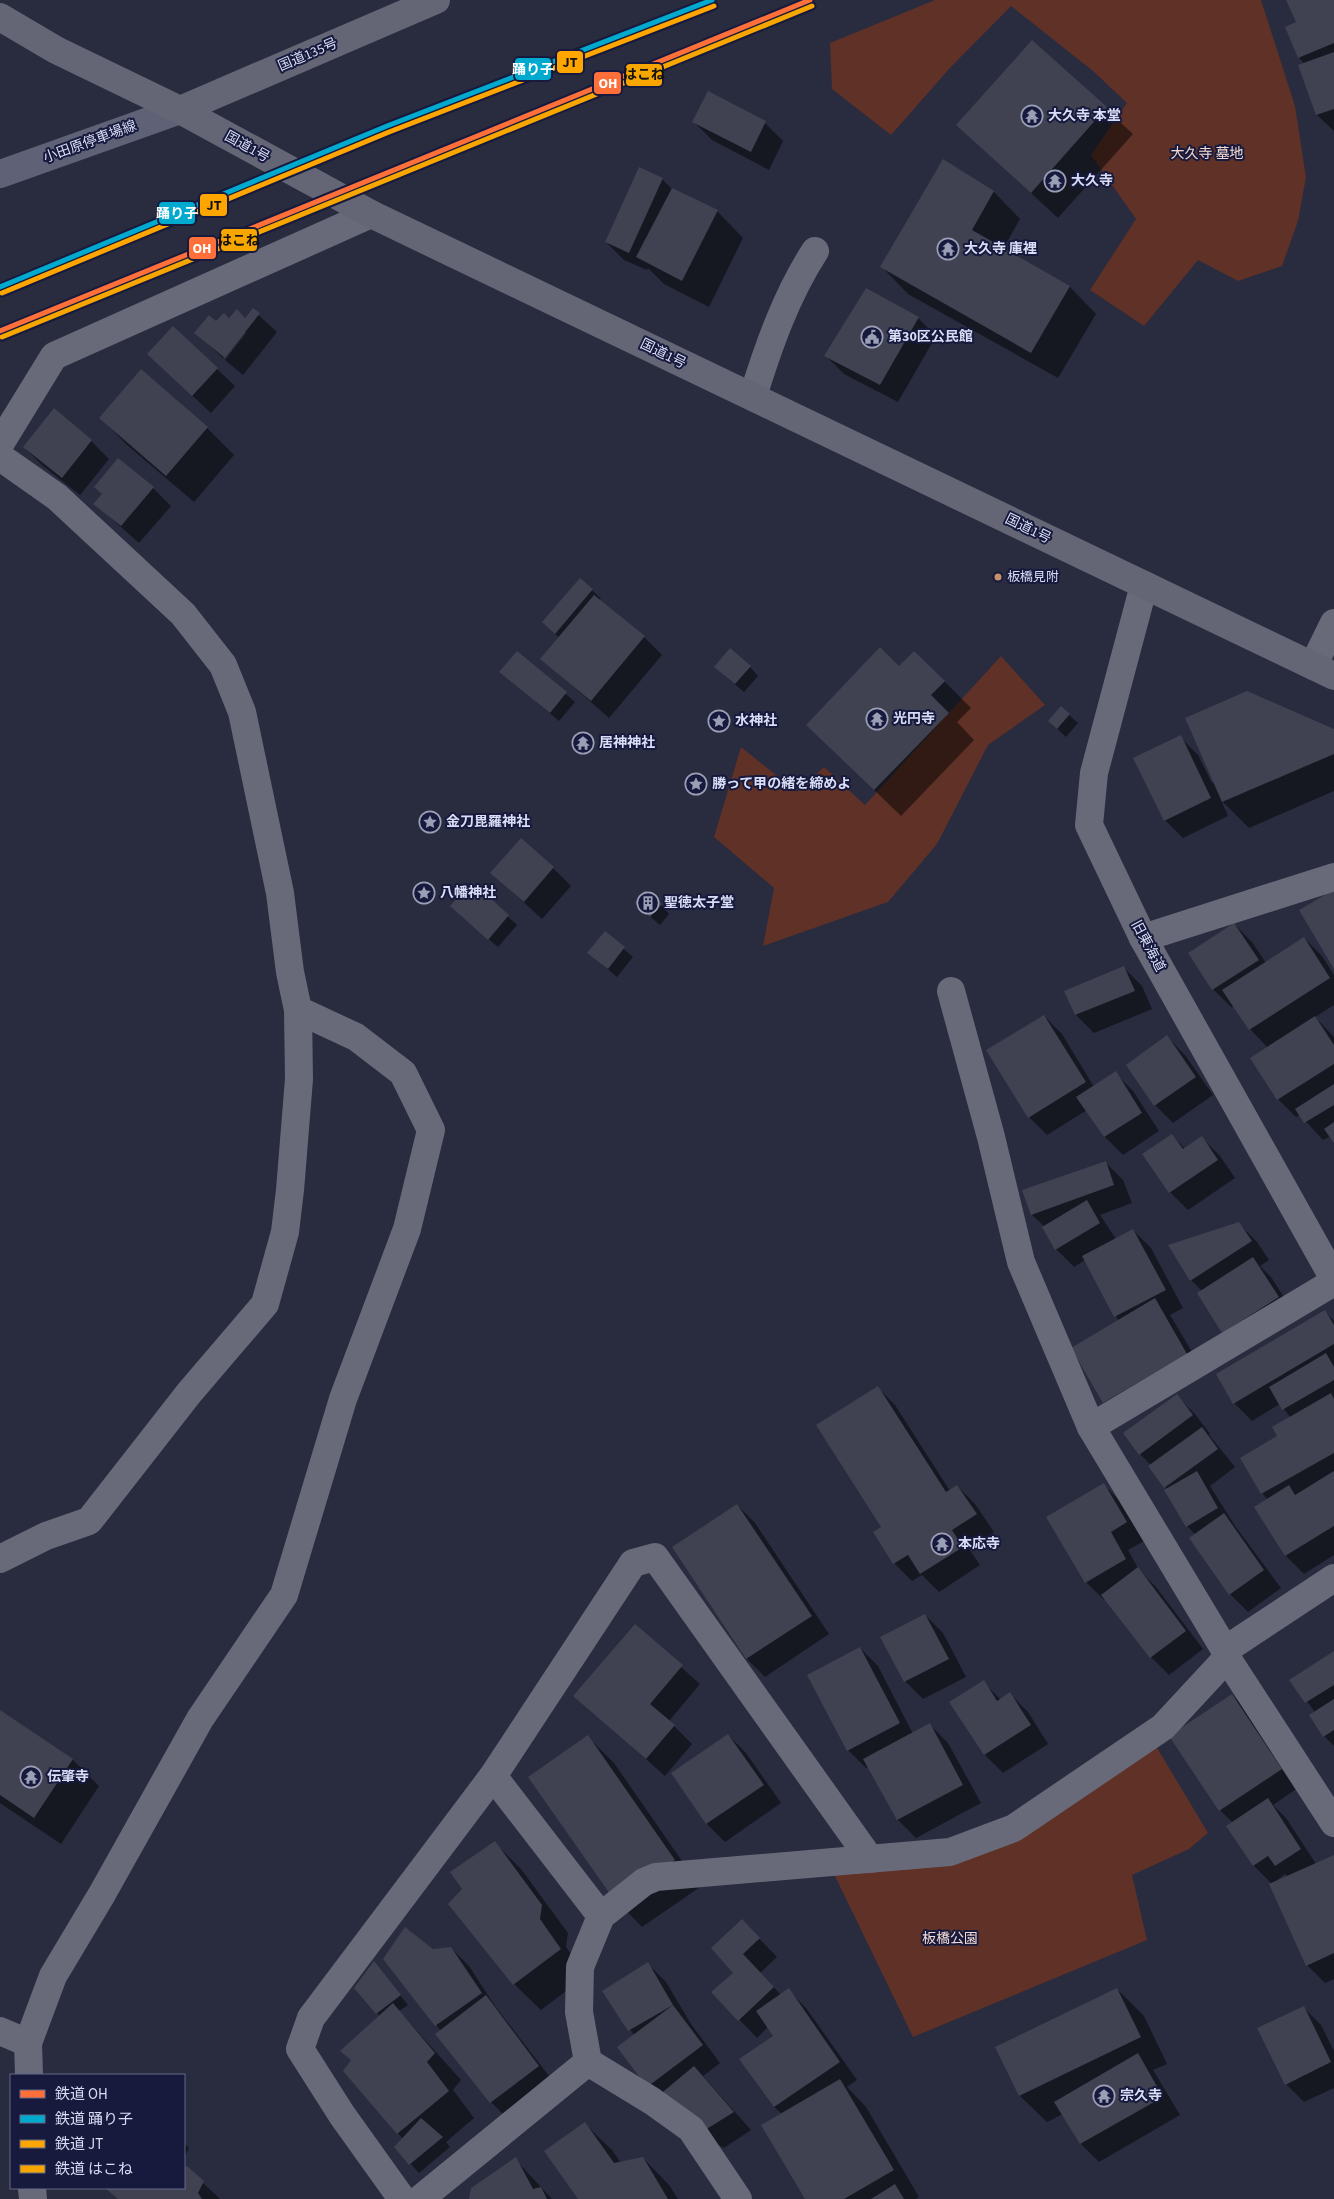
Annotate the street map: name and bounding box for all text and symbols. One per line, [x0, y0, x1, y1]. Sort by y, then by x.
street label: 国道135号 [275, 34, 341, 76]
line badge: JT [556, 50, 584, 74]
text: JT [563, 53, 578, 73]
line badge: 踊り子 [514, 57, 552, 81]
text: 踊り子 [512, 60, 554, 80]
line badge: はこね [625, 63, 663, 87]
text: はこね [623, 65, 665, 85]
line badge: OH [593, 71, 622, 95]
text: OH [598, 74, 618, 94]
temple icon: 大久寺 本堂 [1020, 104, 1044, 128]
place label: 大久寺 本堂 [1048, 106, 1121, 126]
street label: 小田原停車場線 [41, 116, 139, 168]
street label: 国道1号 [221, 126, 273, 168]
park label: 大久寺 墓地 [1171, 144, 1243, 164]
temple icon: 大久寺 [1043, 169, 1067, 193]
place label: 大久寺 [1071, 171, 1113, 191]
line badge: JT [199, 193, 228, 217]
text: JT [207, 196, 222, 216]
line badge: 踊り子 [158, 201, 196, 225]
text: 踊り子 [156, 204, 198, 224]
line badge: はこね [220, 228, 258, 252]
text: はこね [218, 231, 260, 251]
line badge: OH [188, 236, 217, 260]
temple icon: 大久寺 庫裡 [936, 237, 960, 261]
text: OH [192, 239, 212, 259]
place label: 大久寺 庫裡 [964, 239, 1037, 259]
public building icon: 第30区公民館 [860, 325, 884, 349]
place label: 第30区公民館 [888, 327, 973, 347]
street label: 国道1号 [637, 334, 689, 374]
street label: 国道1号 [1002, 509, 1054, 549]
place label: 板橋見附 [1007, 568, 1059, 586]
marker: 板橋見附 [993, 572, 1003, 582]
temple icon: 光円寺 [865, 707, 889, 731]
place icon: 水神社 [707, 709, 731, 733]
place label: 光円寺 [893, 709, 935, 729]
place label: 水神社 [735, 711, 777, 731]
temple icon: 居神神社 [571, 731, 595, 755]
place label: 居神神社 [599, 733, 655, 753]
place icon: 勝って甲の緒を締めよ [684, 772, 708, 796]
place label: 勝って甲の緒を締めよ [712, 774, 851, 794]
place icon: 金刀毘羅神社 [418, 810, 442, 834]
place label: 金刀毘羅神社 [446, 812, 530, 832]
place icon: 八幡神社 [412, 881, 436, 905]
place label: 八幡神社 [440, 883, 496, 903]
building icon: 聖徳太子堂 [636, 891, 660, 915]
place label: 聖徳太子堂 [664, 893, 734, 913]
street label: 旧東海道 [1126, 917, 1170, 975]
temple icon: 本応寺 [930, 1532, 954, 1556]
place label: 本応寺 [958, 1534, 1000, 1554]
temple icon: 伝肇寺 [19, 1765, 43, 1789]
place label: 伝肇寺 [47, 1767, 89, 1787]
park label: 板橋公園 [922, 1929, 978, 1949]
legend [10, 2074, 185, 2189]
text: 鉄道 OH [55, 2084, 108, 2105]
temple icon: 宗久寺 [1092, 2084, 1116, 2108]
place label: 宗久寺 [1120, 2086, 1162, 2106]
text: 鉄道 踊り子 [55, 2109, 133, 2130]
text: 鉄道 JT [55, 2134, 103, 2155]
text: 鉄道 はこね [55, 2159, 133, 2180]

